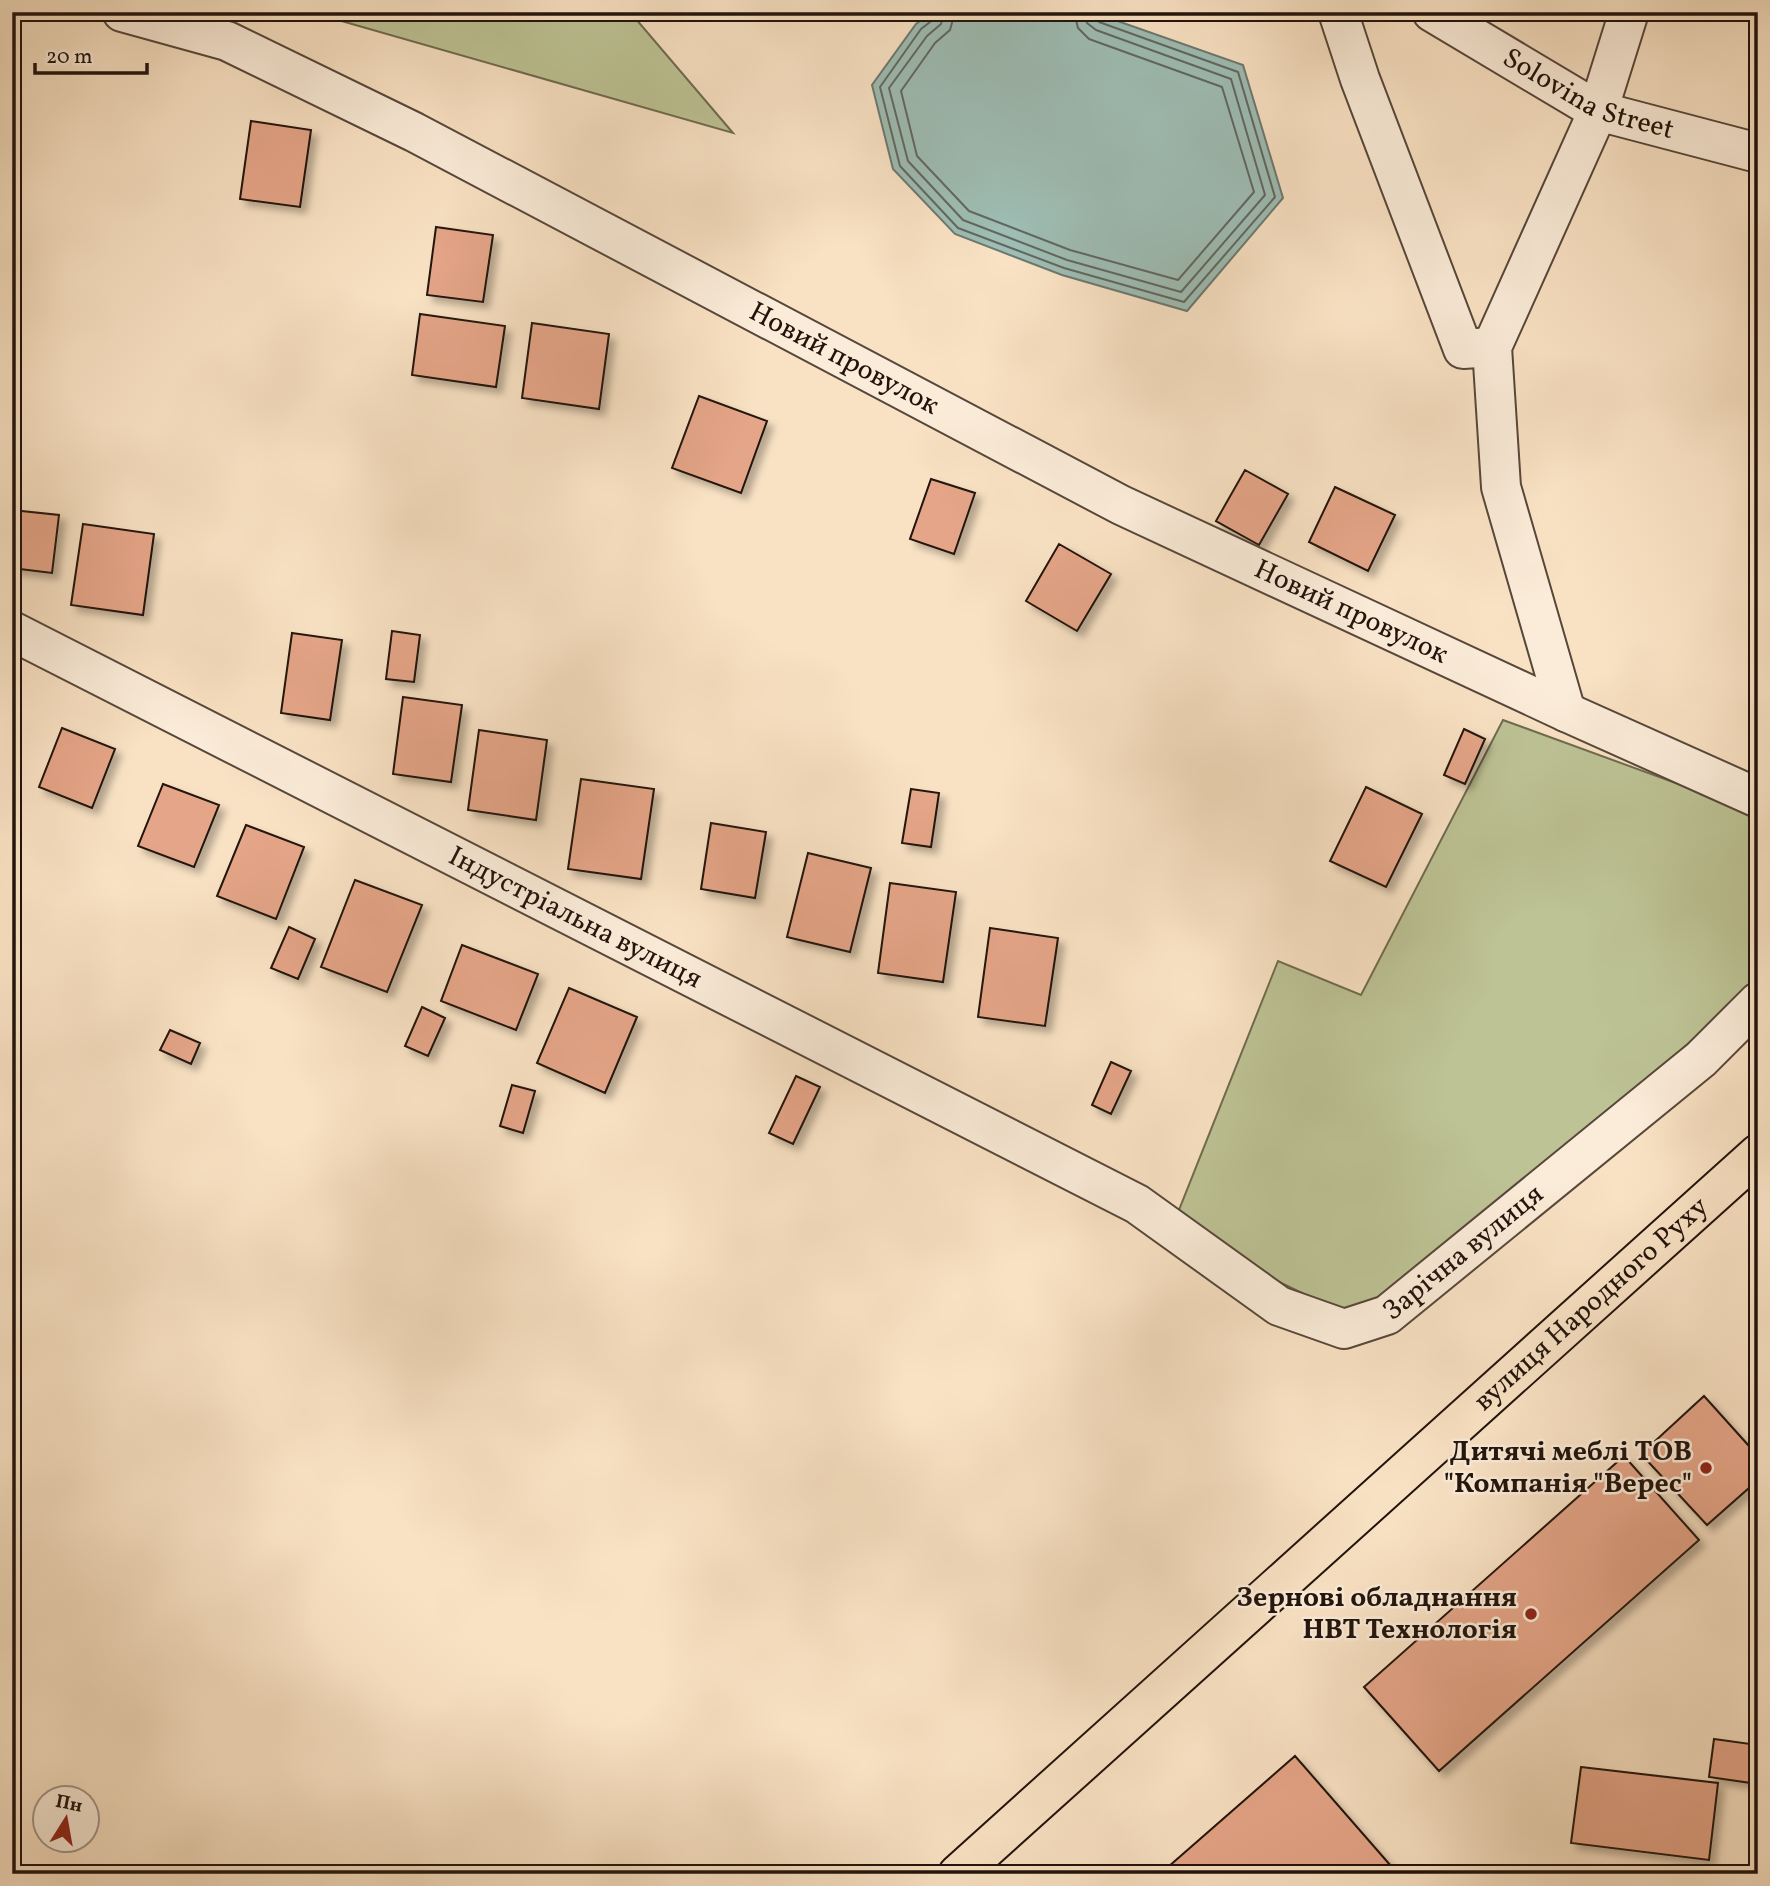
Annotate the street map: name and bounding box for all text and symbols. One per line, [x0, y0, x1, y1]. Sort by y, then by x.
scale bar [35, 32, 147, 76]
street label: Solovina Street [1495, 39, 1678, 150]
text: 20 m [46, 43, 92, 72]
street label: Новий провулок [742, 293, 946, 425]
street label: Новий провулок [1248, 550, 1454, 674]
street label: Індустріальна вулиця [442, 837, 709, 999]
street label: Зарічна вулиця [1375, 1175, 1552, 1330]
street label: вулиця Народного Руху [1465, 1188, 1717, 1420]
place label: Дитячі меблі ТОВ "Компанія "Верес" [1443, 1433, 1692, 1504]
marker: Дитячі меблі ТОВ "Компанія "Верес" [1698, 1460, 1714, 1476]
place label: Зернові обладнання НВТ Технологія [1236, 1579, 1517, 1650]
marker: Зернові обладнання НВТ Технологія [1523, 1606, 1539, 1622]
north arrow [32, 1784, 102, 1854]
text: Пн [53, 1789, 85, 1820]

